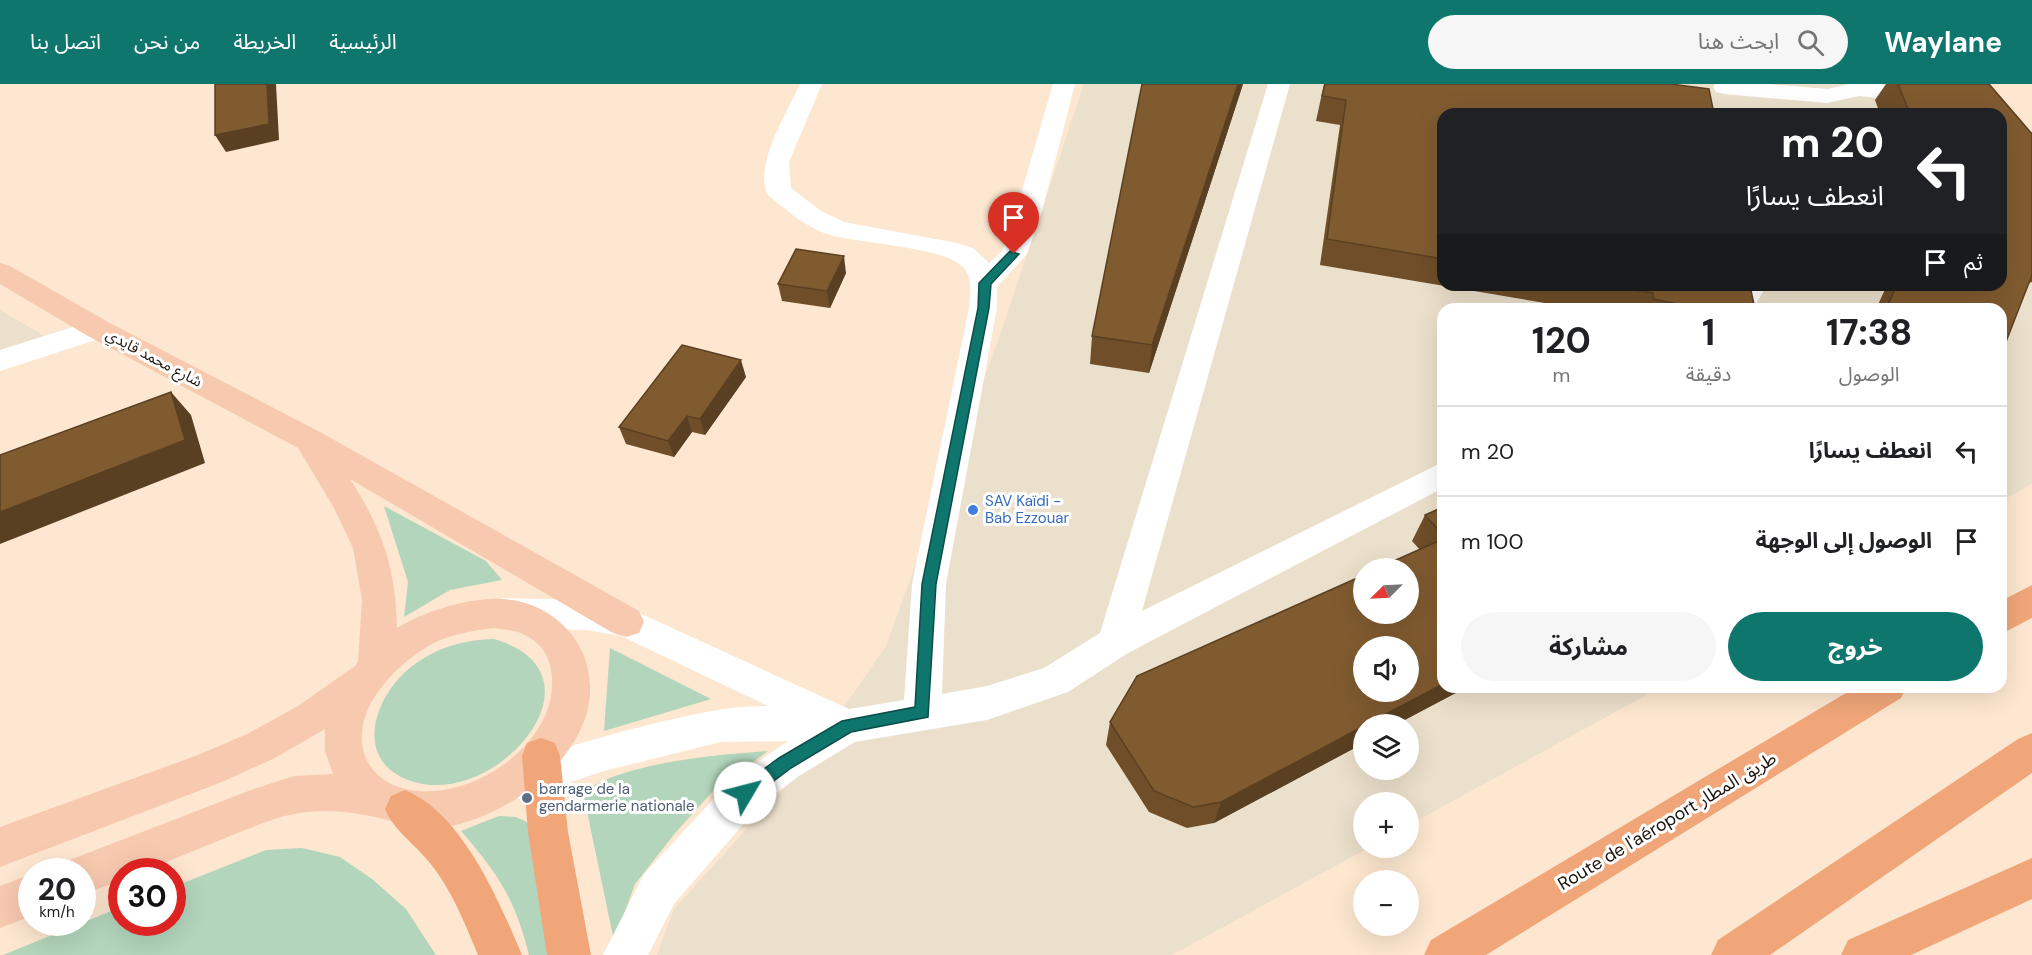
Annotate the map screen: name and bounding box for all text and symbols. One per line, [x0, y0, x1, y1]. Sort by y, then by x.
search box [1428, 15, 1848, 69]
text: Waylane [1884, 24, 2002, 61]
icon: search [1794, 26, 1827, 59]
text: ابحث هنا [1698, 27, 1779, 56]
text: اتصل بنا [30, 28, 101, 56]
text: من نحن [134, 28, 200, 56]
text: الخريطة [233, 28, 296, 56]
text: الرئيسية [329, 28, 397, 56]
text: 20 m [1781, 115, 1884, 170]
icon: left [1905, 132, 1983, 210]
text: انعطف يسارًا [1746, 178, 1884, 213]
pin [988, 192, 1039, 254]
icon: arrive [997, 201, 1030, 234]
icon: arrive [1919, 246, 1952, 279]
text: ثم [1964, 248, 1983, 277]
text: 1 [1702, 309, 1715, 356]
text: 17:38 [1826, 309, 1912, 356]
text: 120 [1532, 317, 1591, 364]
street label: شارع محمد قايدي [101, 324, 206, 394]
text: دقيقة [1686, 361, 1731, 387]
text: الوصول [1839, 361, 1900, 387]
text: m [1552, 362, 1570, 388]
icon: left [1950, 435, 1983, 468]
text: انعطف يسارًا [1809, 436, 1932, 465]
text: 20 m [1461, 437, 1514, 466]
place label: SAV Kaïdi - Bab Ezzouar [985, 491, 1069, 528]
marker: SAV Kaïdi - Bab Ezzouar [966, 503, 980, 517]
icon: arrive [1950, 525, 1983, 558]
text: الوصول إلى الوجهة [1756, 526, 1932, 555]
text: 100 m [1461, 527, 1523, 556]
north arrow [1353, 558, 1419, 624]
map controls [1353, 558, 1419, 936]
button: مشاركة [1461, 612, 1716, 681]
button: خروج [1728, 612, 1983, 681]
button: sound [1353, 636, 1419, 702]
button: layers [1353, 714, 1419, 780]
street label: Route de l'aéroport طريق المطار [1553, 746, 1781, 896]
position arrow [713, 761, 777, 825]
place label: barrage de la gendarmerie nationale [539, 779, 694, 816]
marker: barrage de la gendarmerie nationale [520, 791, 534, 805]
button: + [1353, 792, 1419, 858]
speed limit sign: 30 [108, 858, 186, 936]
text: 20 [38, 870, 76, 909]
button: − [1353, 870, 1419, 936]
text: km/h [39, 902, 75, 922]

